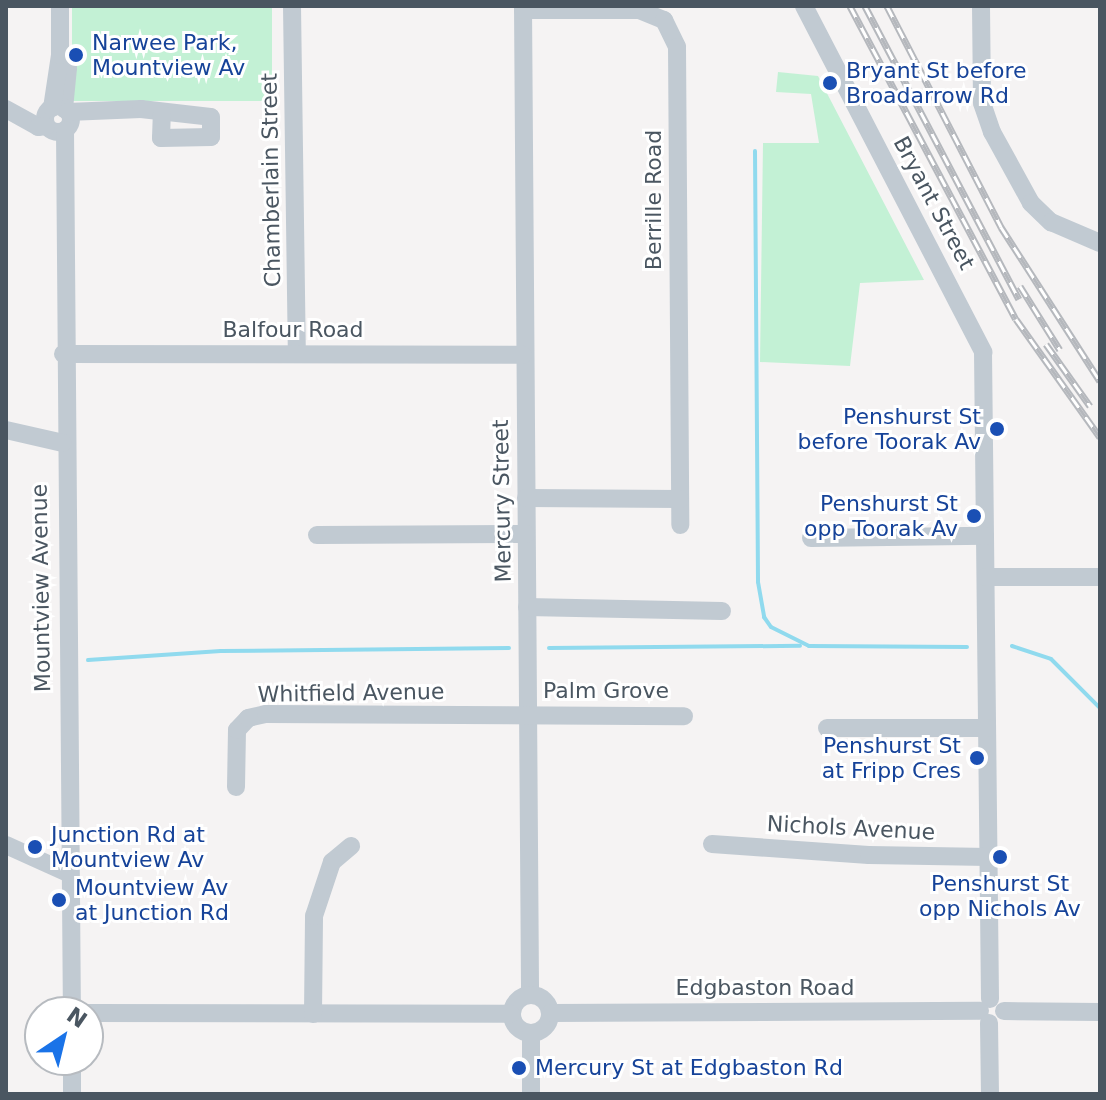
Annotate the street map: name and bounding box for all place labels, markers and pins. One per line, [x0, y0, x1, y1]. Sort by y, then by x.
place label: Narwee Park, Mountview Av [92, 29, 245, 80]
marker: Narwee Park, Mountview Av [67, 46, 85, 64]
place label: Bryant St before Broadarrow Rd [846, 57, 1027, 108]
marker: Bryant St before Broadarrow Rd [821, 74, 839, 92]
place label: Penshurst St before Toorak Av [798, 403, 981, 454]
marker: Penshurst St before Toorak Av [988, 420, 1006, 438]
place label: Penshurst St opp Toorak Av [804, 490, 958, 542]
marker: Penshurst St opp Toorak Av [965, 507, 983, 525]
place label: Penshurst St at Fripp Cres [822, 732, 961, 784]
marker: Penshurst St at Fripp Cres [968, 749, 986, 767]
place label: Junction Rd at Mountview Av [51, 821, 205, 872]
marker: Junction Rd at Mountview Av [26, 838, 44, 856]
marker: Penshurst St opp Nichols Av [991, 848, 1009, 866]
place label: Penshurst St opp Nichols Av [919, 870, 1081, 922]
place label: Mountview Av at Junction Rd [75, 874, 229, 926]
marker: Mountview Av at Junction Rd [50, 891, 68, 909]
place label: Mercury St at Edgbaston Rd [535, 1055, 843, 1081]
marker: Mercury St at Edgbaston Rd [510, 1059, 528, 1077]

